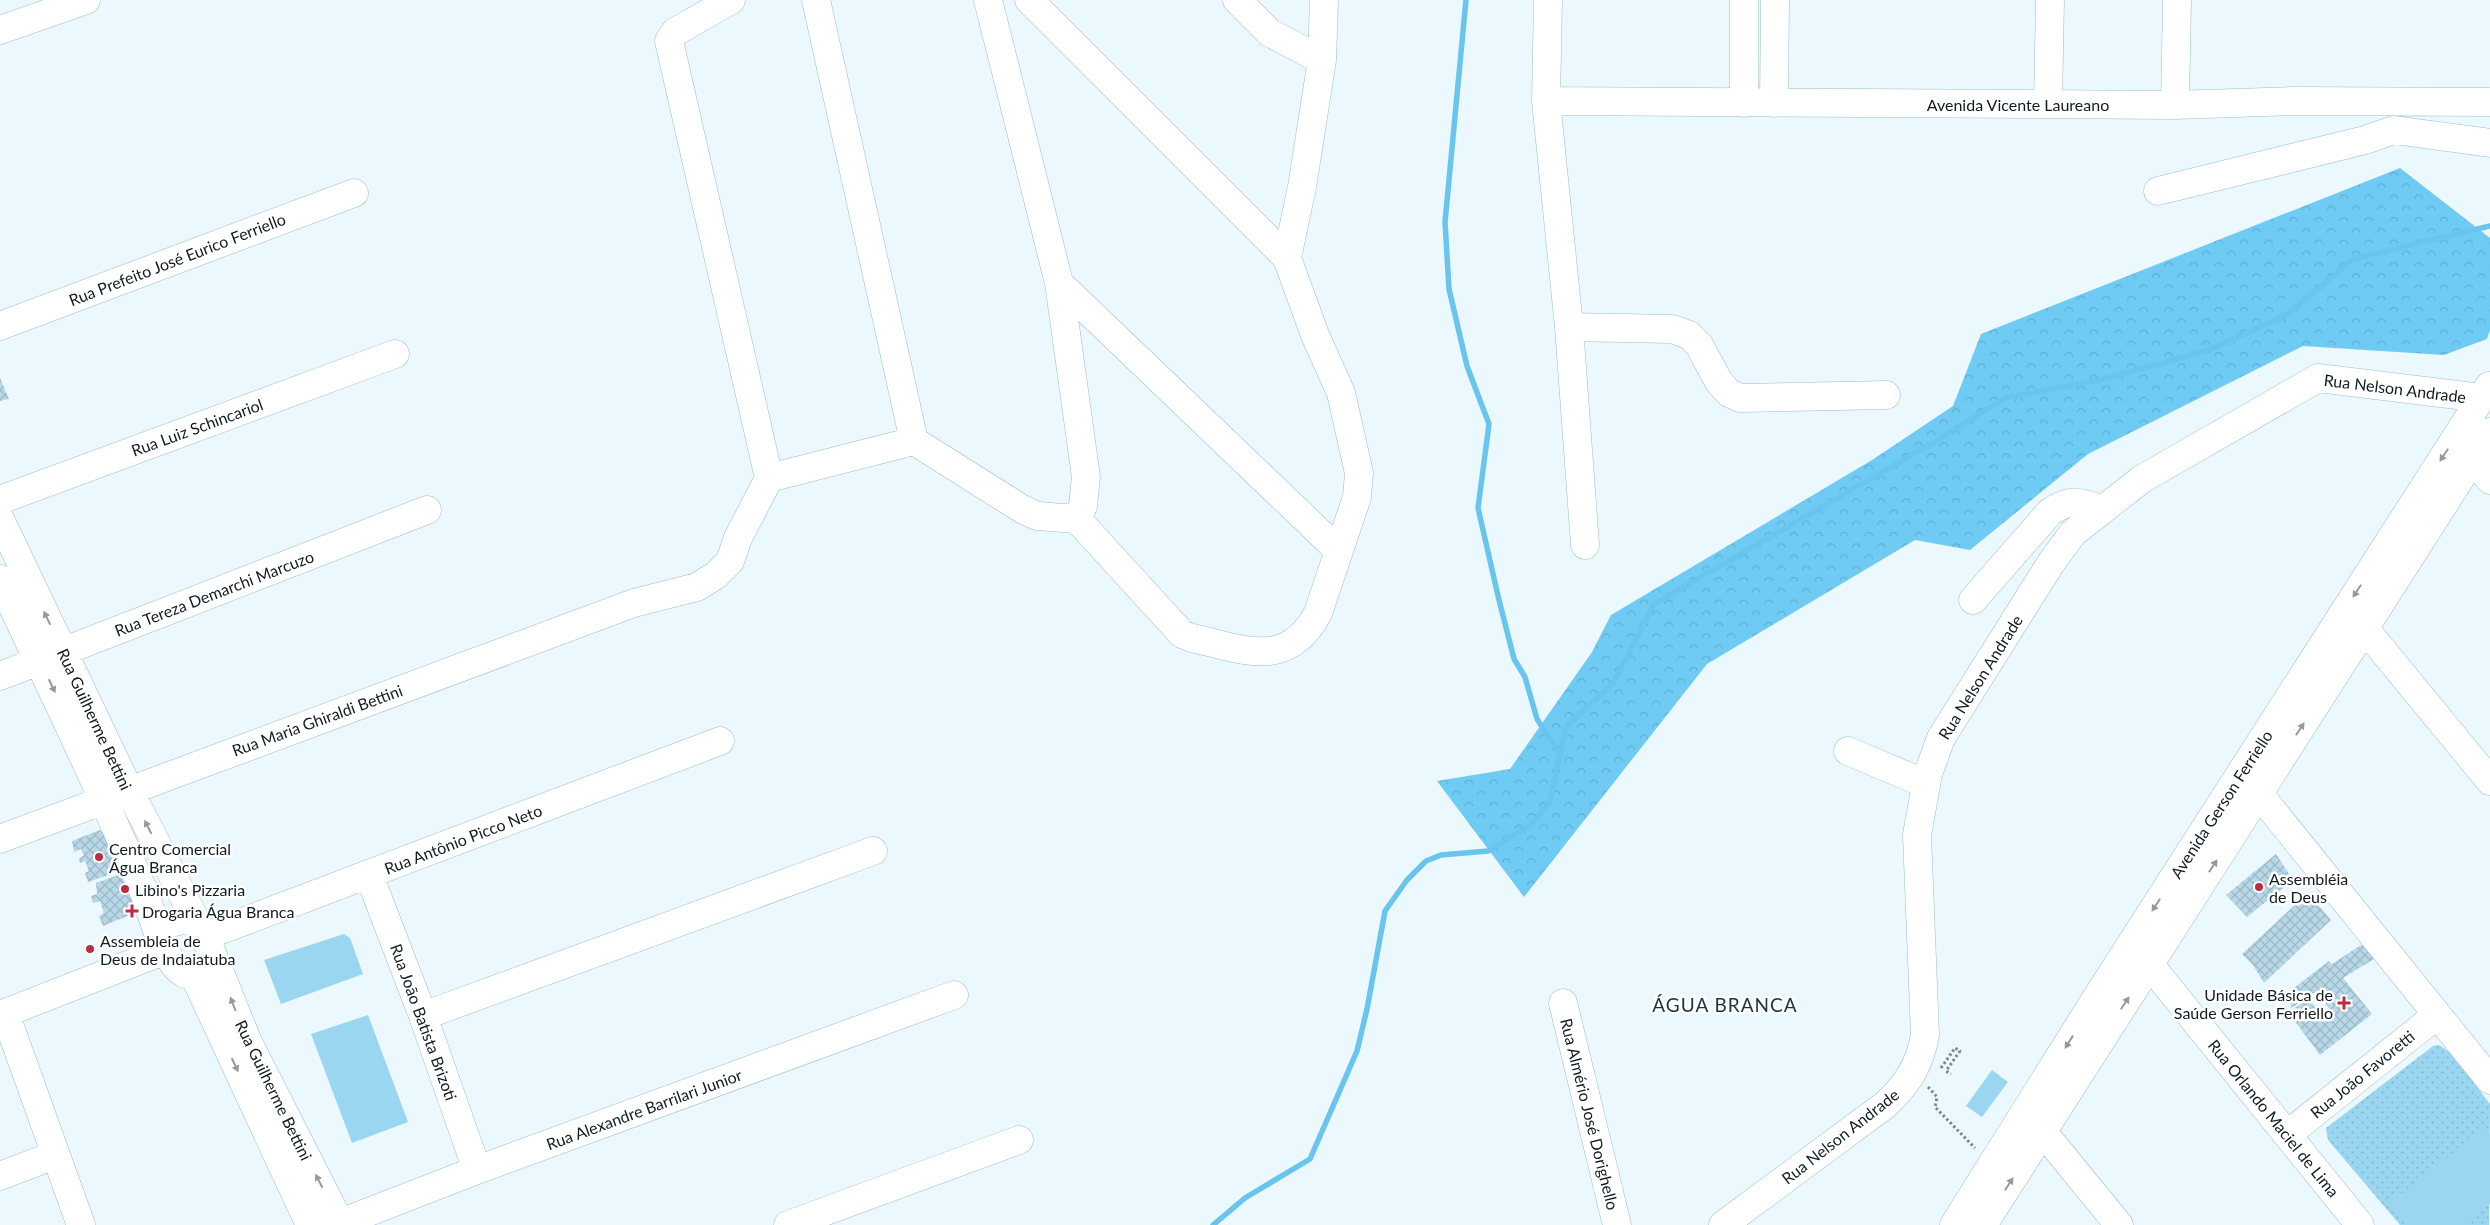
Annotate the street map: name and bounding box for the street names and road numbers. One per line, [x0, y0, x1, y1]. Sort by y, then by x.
street label: Avenida Vicente Laureano [1927, 95, 2109, 114]
street label: Rua Prefeito José Eurico Ferriello [66, 209, 288, 309]
street label: Rua Nelson Andrade [2323, 370, 2467, 406]
street label: Rua Luiz Schincariol [129, 394, 265, 460]
street label: Rua Tereza Demarchi Marcuzo [112, 546, 316, 640]
street label: Rua Nelson Andrade [1934, 611, 2026, 743]
street label: Rua Guilherme Bettini [54, 645, 136, 793]
street label: Rua Maria Ghiraldi Bettini [229, 680, 405, 760]
street label: Avenida Gerson Ferriello [2166, 726, 2276, 882]
street label: Rua Antônio Picco Neto [382, 800, 544, 878]
street label: Rua João Batista Brizoti [387, 941, 461, 1103]
street label: Rua Almério José Dorighello [1557, 1016, 1623, 1212]
street label: Rua Guilherme Bettini [232, 1017, 316, 1163]
street label: Rua João Favoretti [2306, 1026, 2418, 1122]
street label: Rua Orlando Maciel de Lima [2205, 1035, 2343, 1201]
street label: Rua Alexandre Barrilari Junior [544, 1065, 745, 1153]
street label: Rua Nelson Andrade [1778, 1084, 1902, 1188]

